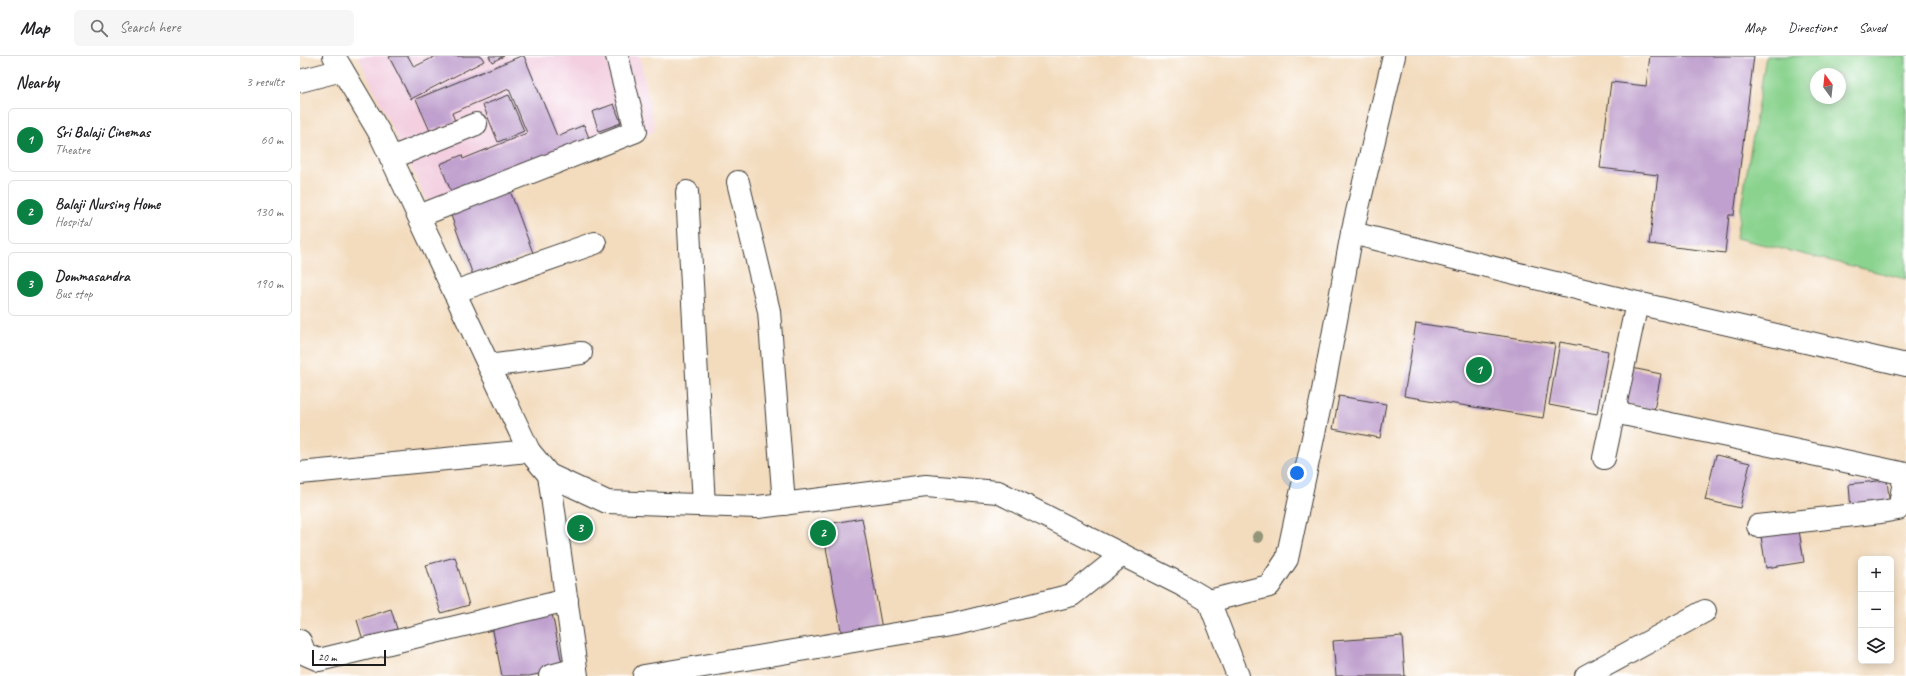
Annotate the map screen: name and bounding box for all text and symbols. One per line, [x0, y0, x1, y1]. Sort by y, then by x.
search box [74, 10, 354, 46]
text: Map [20, 16, 50, 40]
icon: search [88, 17, 110, 39]
text: Search here [120, 18, 181, 37]
text: Map [1745, 19, 1766, 36]
text: Directions [1788, 19, 1837, 36]
text: Saved [1859, 19, 1886, 36]
north arrow [1810, 68, 1846, 104]
text: Nearby [16, 72, 59, 93]
text: 3 results [246, 74, 284, 90]
text: Sri Balaji Cinemas [55, 123, 150, 142]
text: 1 [27, 132, 33, 148]
text: 60 m [261, 132, 283, 148]
text: Theatre [55, 142, 90, 158]
text: Balaji Nursing Home [55, 195, 160, 214]
text: 2 [27, 204, 33, 220]
text: 130 m [255, 204, 283, 220]
text: Hospital [55, 214, 91, 230]
text: Dommasandra [55, 267, 130, 286]
text: 3 [27, 276, 33, 292]
text: 190 m [255, 276, 283, 292]
text: Bus stop [55, 286, 92, 302]
pin: 1 [1466, 355, 1492, 385]
your location [1287, 463, 1307, 483]
pin: 3 [567, 513, 593, 543]
pin: 2 [810, 518, 836, 548]
map controls [1858, 556, 1894, 664]
button: + [1858, 556, 1894, 592]
button: − [1858, 592, 1894, 628]
button: layers [1858, 628, 1894, 664]
scale bar [312, 648, 386, 667]
text: 20 m [318, 650, 337, 664]

